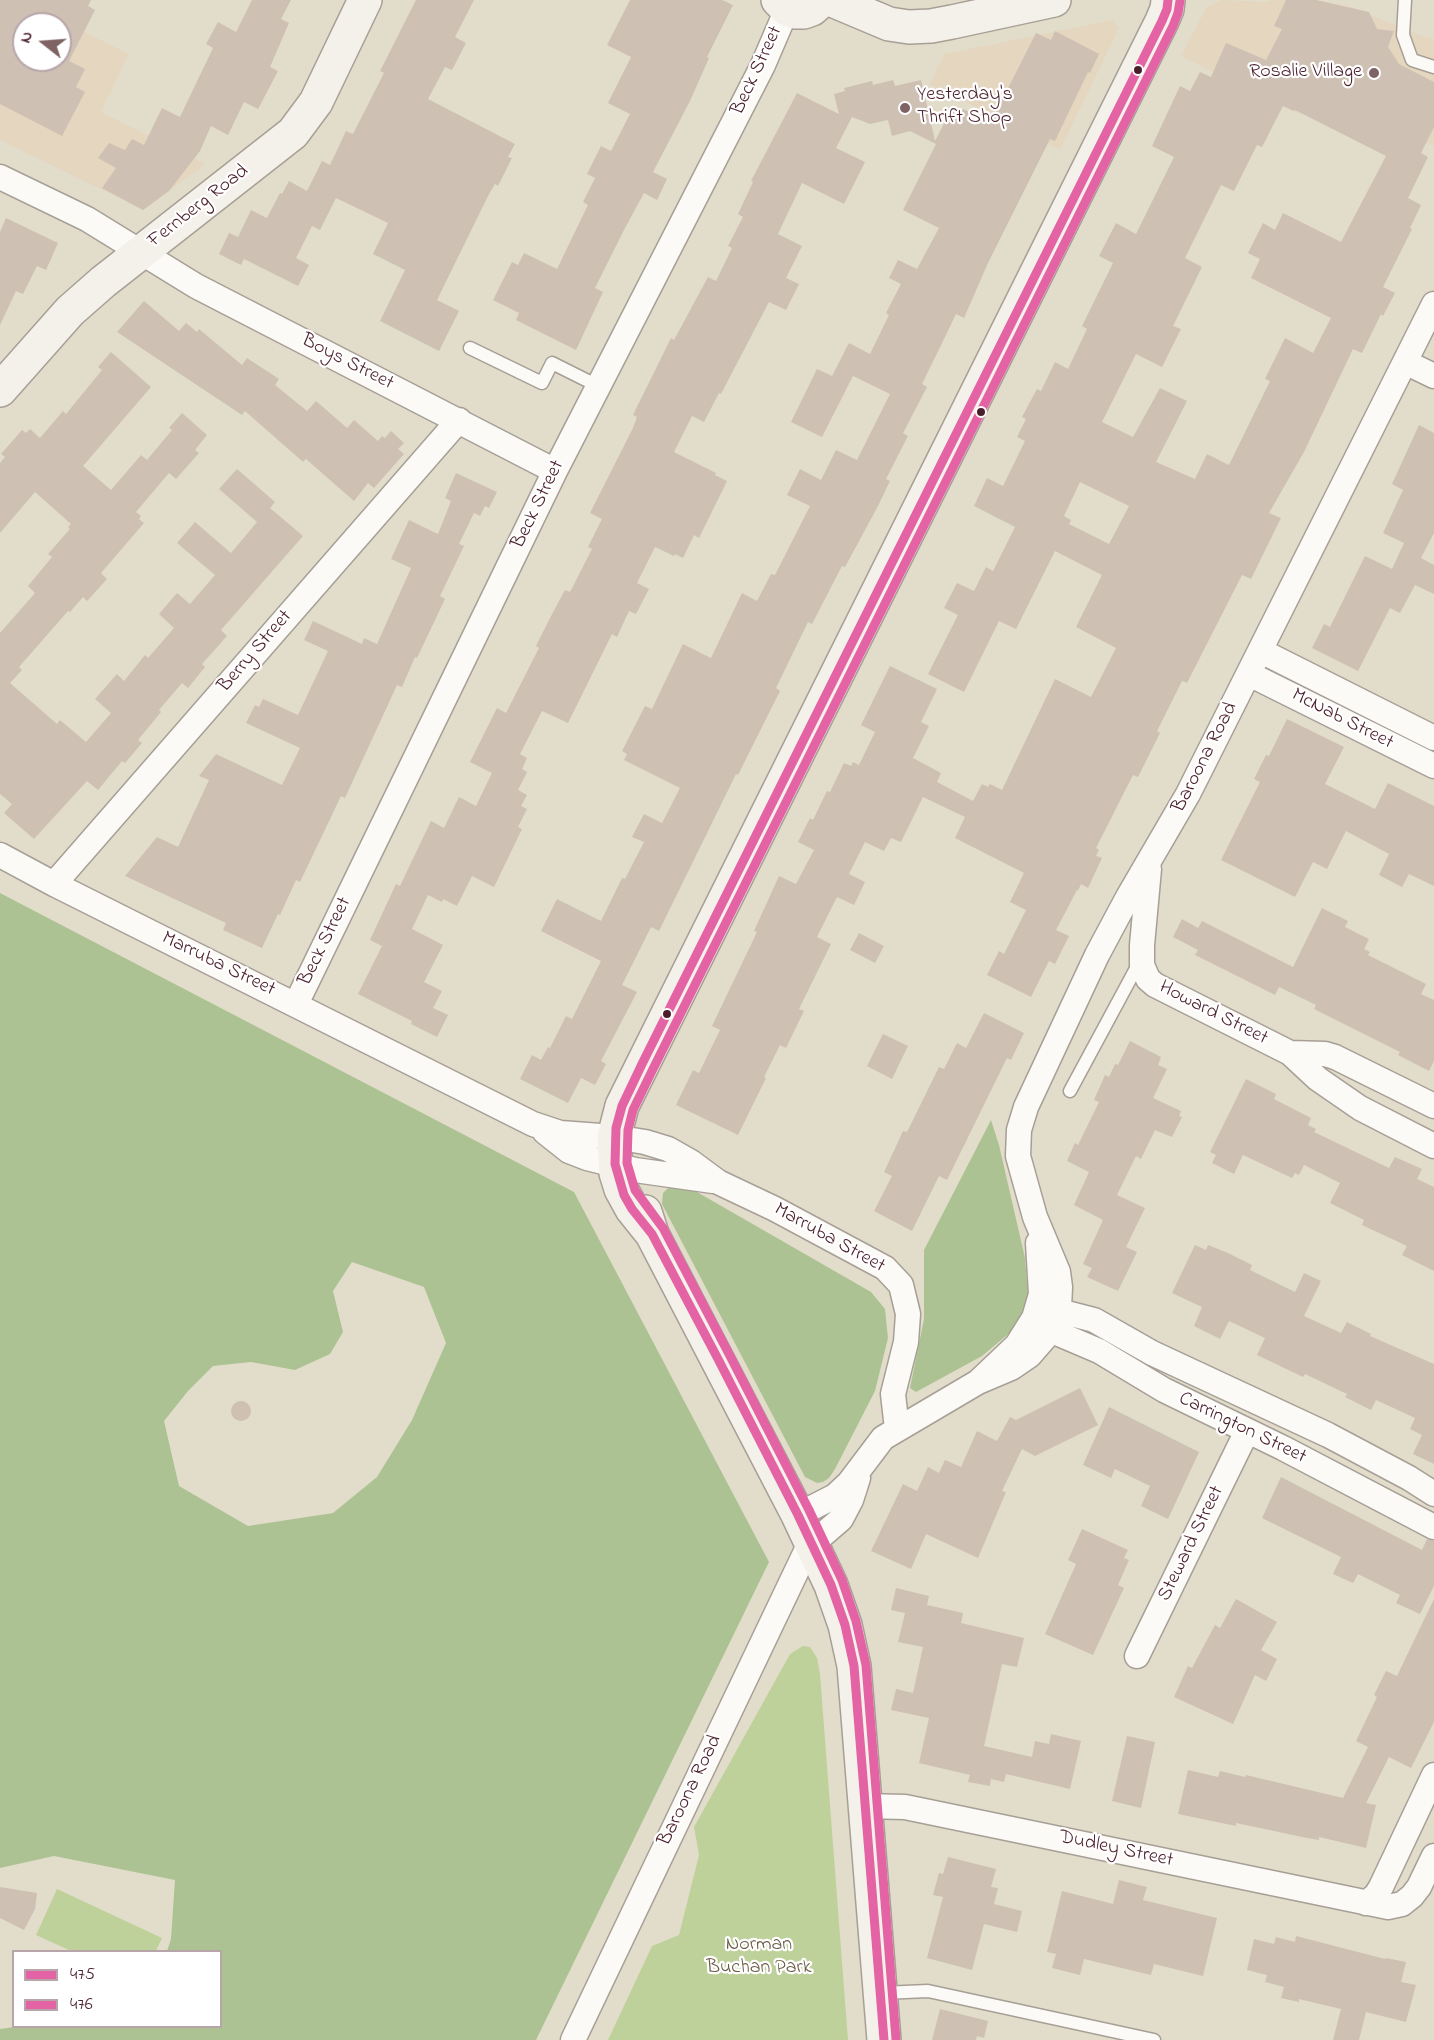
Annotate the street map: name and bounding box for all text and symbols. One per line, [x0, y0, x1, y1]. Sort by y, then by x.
north arrow [12, 12, 72, 72]
street label: Beck Street [727, 23, 789, 119]
text: N [14, 29, 40, 46]
place label: Rosalie Village [1249, 61, 1362, 85]
unlabelled marker [1132, 64, 1144, 76]
marker: Rosalie Village [1367, 66, 1381, 80]
place label: Yesterday's Thrift Shop [917, 84, 1013, 131]
marker: Yesterday's Thrift Shop [898, 101, 912, 115]
street label: Fernberg Road [144, 160, 254, 254]
street label: Boys Street [297, 329, 397, 397]
unlabelled marker [975, 406, 987, 418]
street label: Beck Street [507, 457, 571, 553]
street label: Berry Street [214, 606, 298, 698]
street label: McNab Street [1287, 684, 1397, 756]
street label: Baroona Road [1168, 699, 1244, 817]
street label: Beck Street [294, 894, 358, 990]
street label: Marruba Street [157, 927, 279, 1003]
street label: Howard Street [1155, 976, 1271, 1052]
unlabelled marker [661, 1008, 673, 1020]
street label: Marruba Street [769, 1199, 889, 1279]
street label: Carrington Street [1174, 1388, 1310, 1470]
street label: Steward Street [1154, 1482, 1230, 1606]
street label: Baroona Road [654, 1732, 728, 1850]
street label: Dudley Street [1057, 1826, 1175, 1874]
park label: Norman Buchan Park [706, 1934, 812, 1981]
legend [12, 1950, 222, 2028]
text: 475 [70, 1962, 95, 1988]
text: 476 [70, 1992, 93, 2018]

